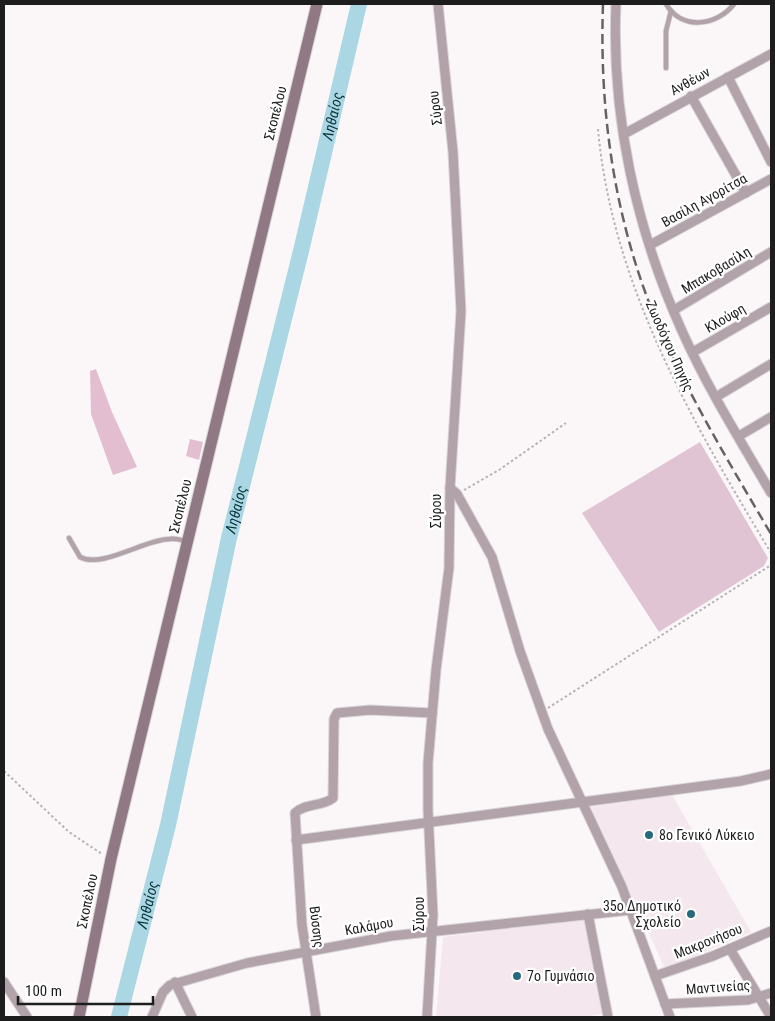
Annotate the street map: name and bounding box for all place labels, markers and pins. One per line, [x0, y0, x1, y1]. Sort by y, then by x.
place label: 8ο Γενικό Λύκειο [659, 827, 755, 843]
marker: 8ο Γενικό Λύκειο [643, 829, 655, 841]
place label: 35ο Δημοτικό Σχολείο [603, 898, 681, 930]
marker: 35ο Δημοτικό Σχολείο [685, 908, 697, 920]
place label: 7ο Γυμνάσιο [527, 968, 595, 984]
marker: 7ο Γυμνάσιο [511, 970, 523, 982]

